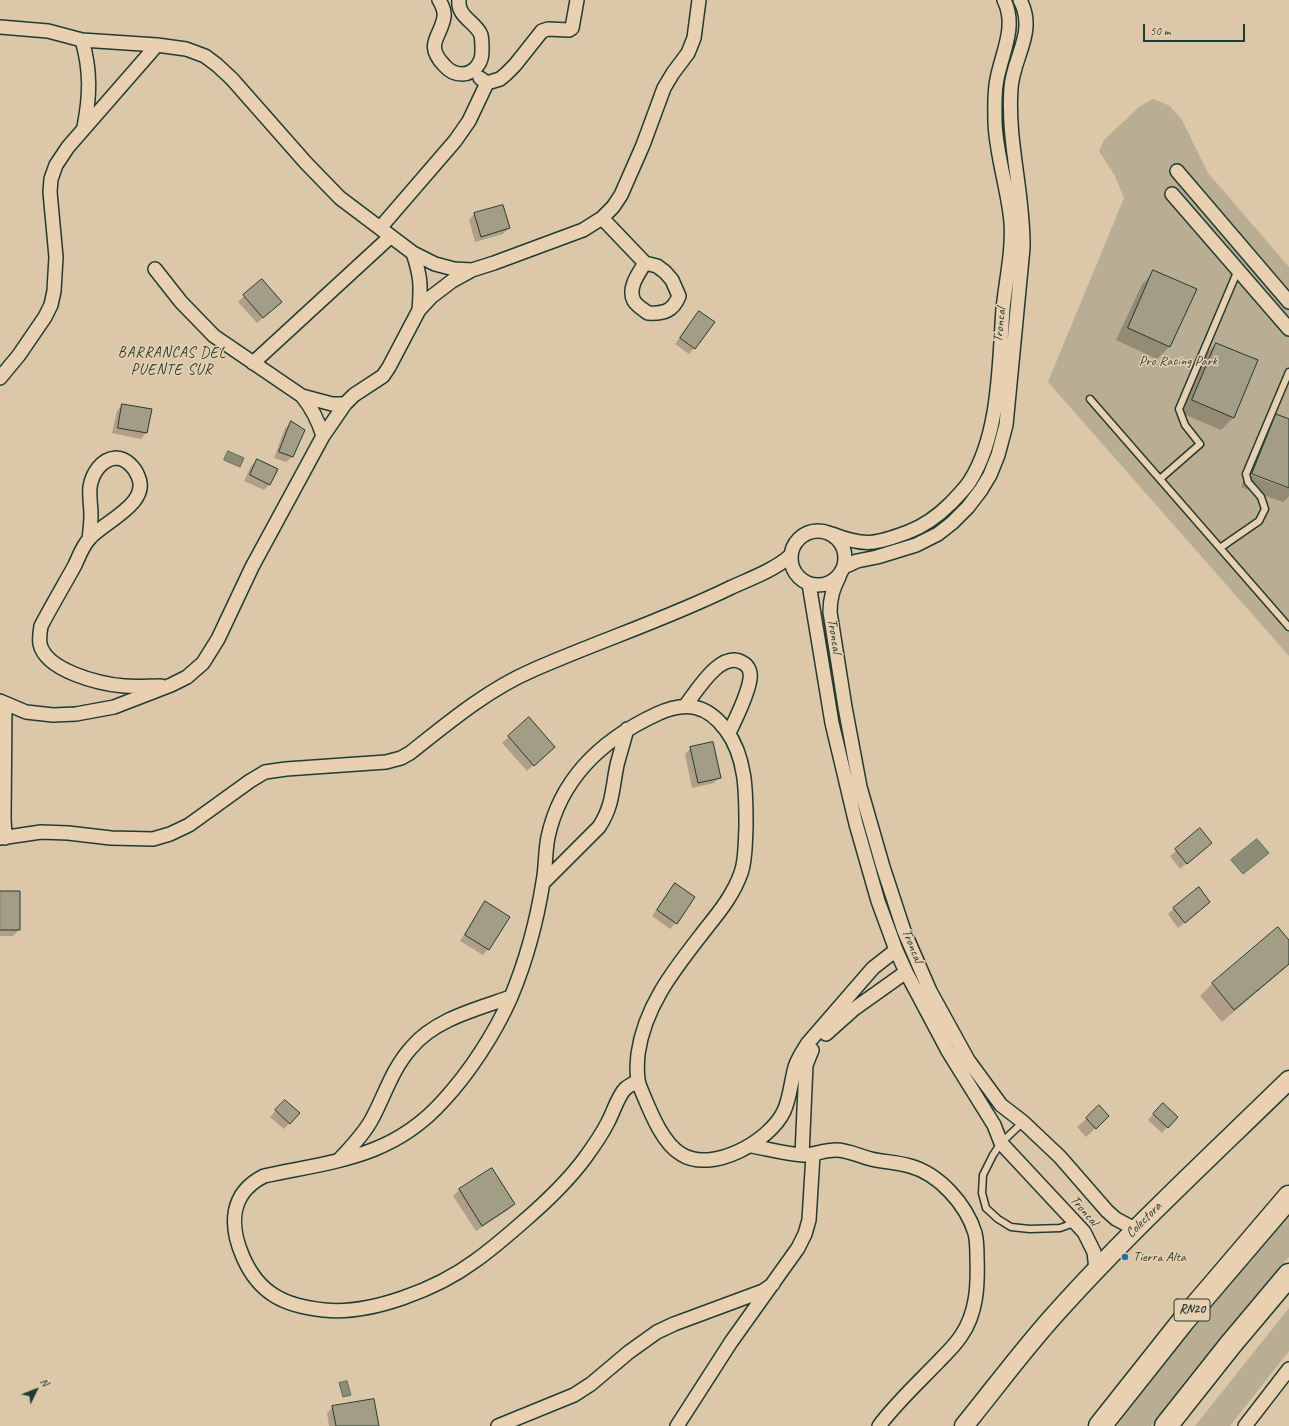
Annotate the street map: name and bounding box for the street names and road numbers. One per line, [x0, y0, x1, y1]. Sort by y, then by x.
street label: Troncal [990, 307, 1010, 343]
street label: Troncal [823, 618, 845, 654]
street label: Troncal [898, 927, 926, 965]
street label: Troncal [1066, 1192, 1102, 1230]
street label: Colectora [1122, 1198, 1166, 1242]
road number: RN20 [1174, 1299, 1210, 1321]

